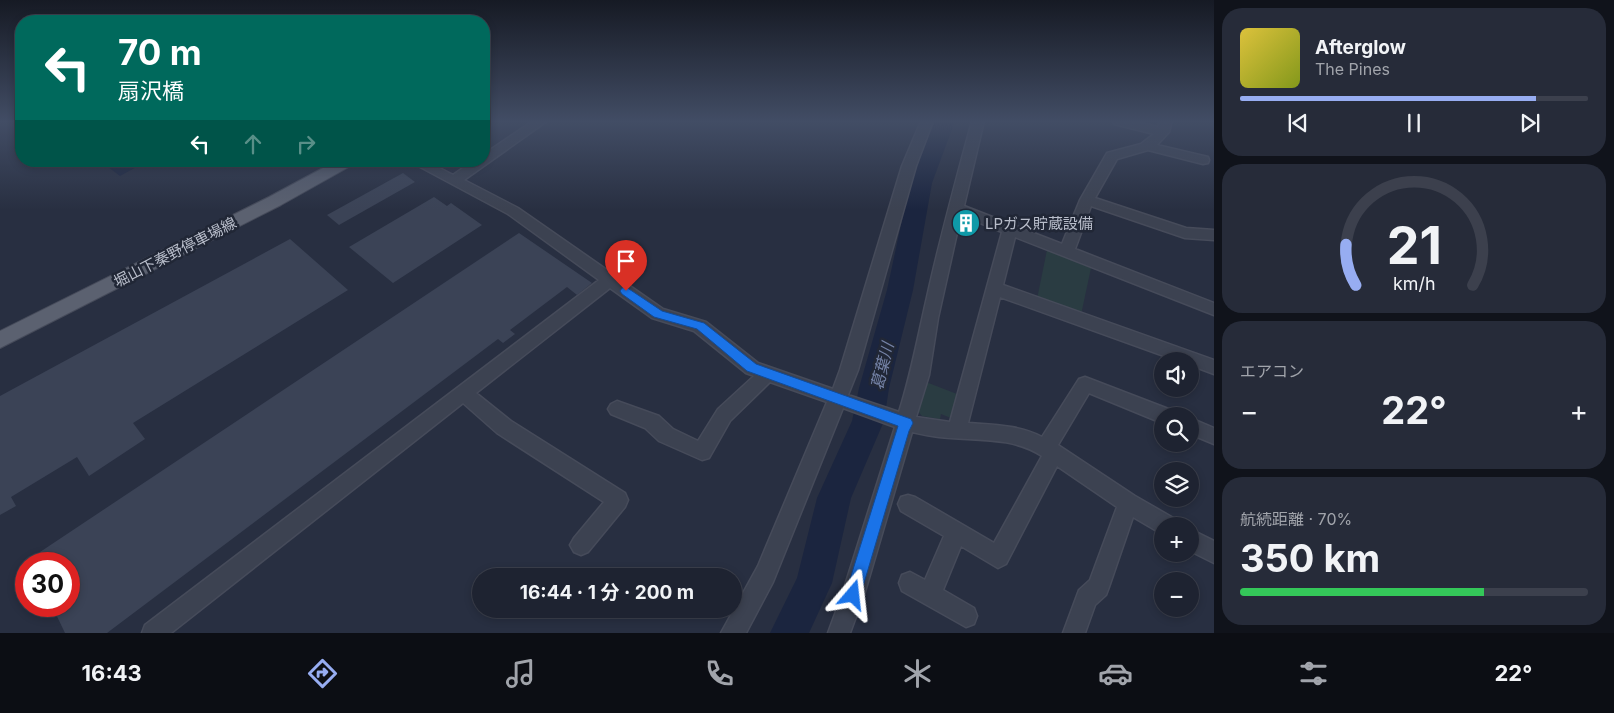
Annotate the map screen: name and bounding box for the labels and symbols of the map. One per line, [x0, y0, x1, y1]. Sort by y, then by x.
building icon: LPガス貯蔵設備 [951, 208, 981, 238]
street label: 堀山下秦野停車場線 [111, 213, 239, 291]
place label: LPガス貯蔵設備 [985, 214, 1093, 233]
pin [605, 240, 647, 291]
water label: 葛葉川 [866, 338, 898, 392]
speed limit sign: 30 [15, 552, 80, 617]
position arrow [826, 568, 878, 620]

